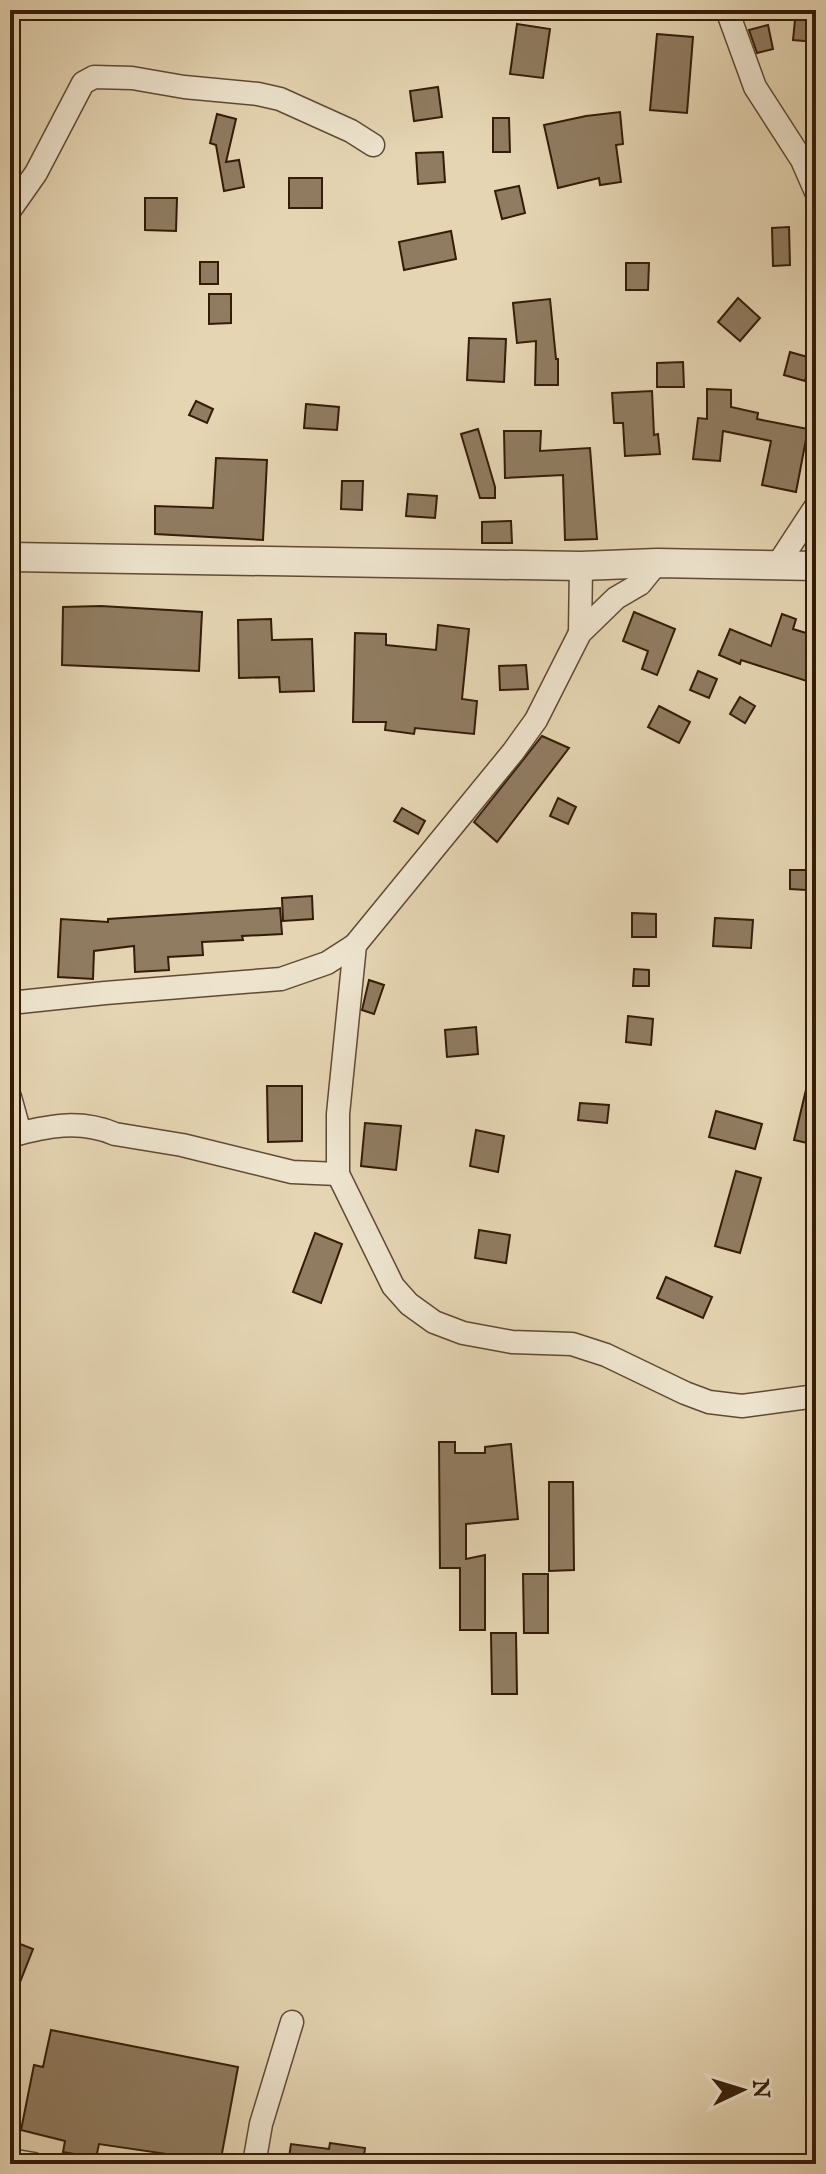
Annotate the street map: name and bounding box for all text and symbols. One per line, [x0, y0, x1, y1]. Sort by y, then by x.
north arrow [702, 2050, 782, 2130]
text: N [745, 2077, 775, 2099]

